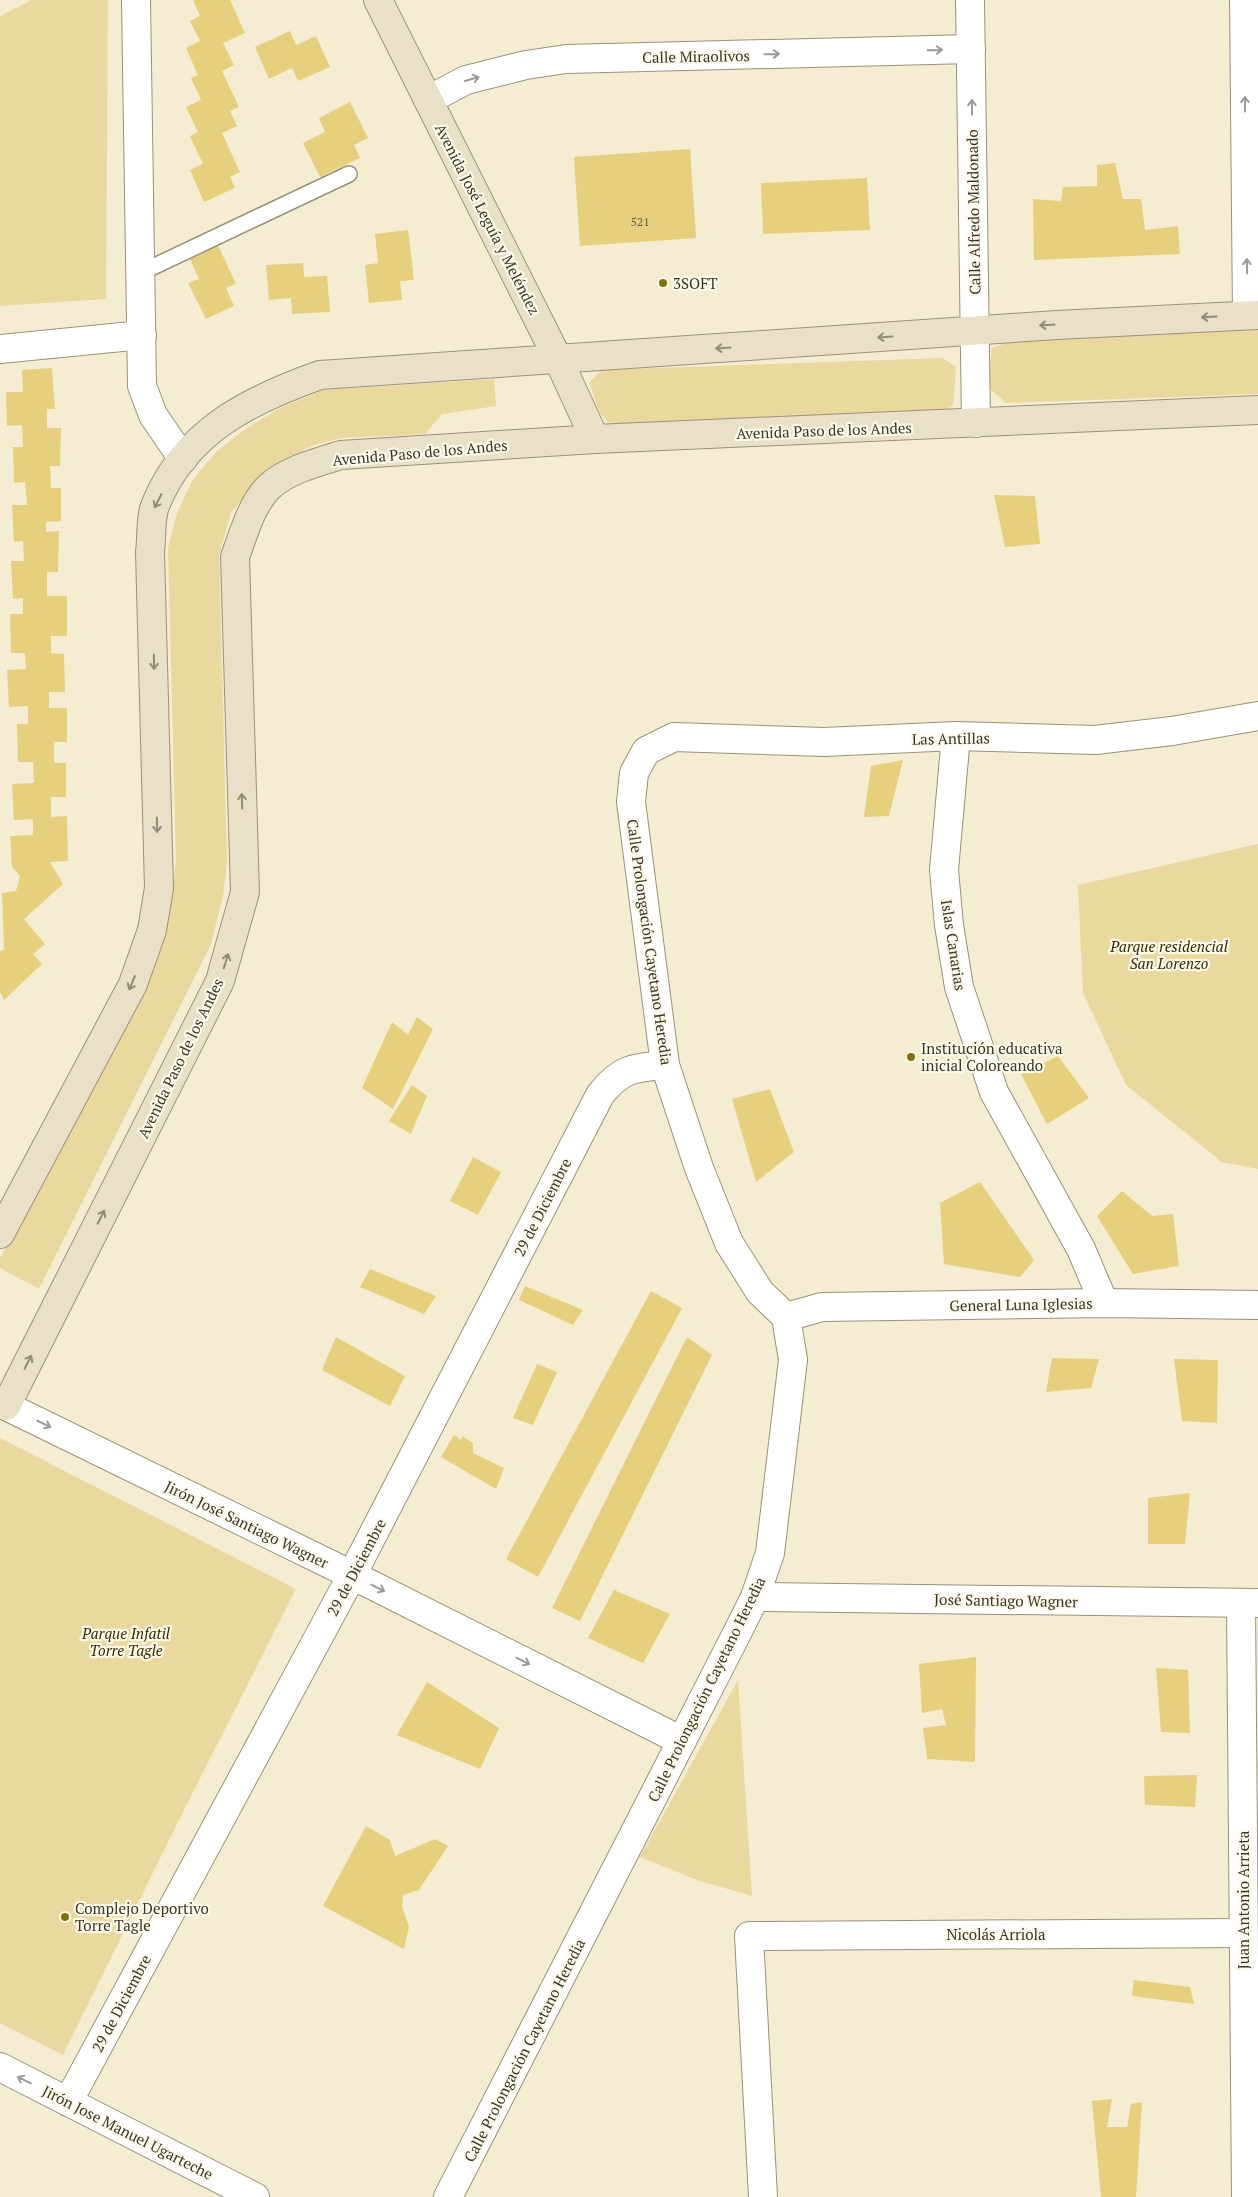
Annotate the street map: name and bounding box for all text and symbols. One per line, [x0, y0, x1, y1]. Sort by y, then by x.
street label: Calle Miraolivos [642, 45, 750, 67]
one-way arrow [926, 46, 942, 55]
one-way arrow [764, 49, 780, 59]
one-way arrow [464, 73, 480, 83]
one-way arrow [1240, 96, 1250, 112]
one-way arrow [967, 100, 977, 116]
street label: Avenida José Leguía y Meléndez [431, 120, 545, 318]
street label: Calle Alfredo Maldonado [962, 129, 984, 295]
house number: 521 [630, 214, 650, 229]
one-way arrow [1242, 259, 1252, 275]
place label: 3SOFT [673, 273, 718, 293]
marker: 3SOFT [657, 277, 669, 289]
one-way arrow [1202, 312, 1218, 322]
one-way arrow [1039, 321, 1055, 330]
one-way arrow [877, 332, 893, 342]
one-way arrow [715, 343, 731, 352]
street label: Avenida Paso de los Andes [736, 417, 912, 443]
street label: Avenida Paso de los Andes [332, 434, 508, 470]
one-way arrow [153, 493, 163, 508]
one-way arrow [149, 654, 159, 670]
street label: Las Antillas [912, 727, 990, 749]
one-way arrow [237, 794, 247, 810]
one-way arrow [153, 816, 162, 832]
street label: Calle Prolongación Cayetano Heredia [623, 818, 677, 1067]
street label: Islas Canarias [937, 898, 971, 992]
park label: Parque residencial San Lorenzo [1109, 936, 1229, 973]
one-way arrow [222, 954, 231, 970]
one-way arrow [127, 975, 137, 990]
street label: Avenida Paso de los Andes [133, 975, 227, 1141]
place label: Institución educativa inicial Coloreando [921, 1038, 1063, 1075]
marker: Institución educativa inicial Coloreando [905, 1051, 917, 1063]
street label: 29 de Diciembre [509, 1154, 575, 1260]
one-way arrow [97, 1210, 106, 1225]
street label: General Luna Iglesias [949, 1293, 1093, 1315]
one-way arrow [24, 1355, 33, 1370]
one-way arrow [36, 1420, 51, 1430]
street label: Jirón José Santiago Wagner [162, 1476, 333, 1573]
street label: 29 de Diciembre [322, 1515, 390, 1619]
street label: Calle Prolongación Cayetano Heredia [643, 1573, 770, 1805]
one-way arrow [370, 1584, 385, 1593]
street label: José Santiago Wagner [934, 1589, 1078, 1611]
park label: Parque Infatil Torre Tagle [81, 1623, 171, 1660]
one-way arrow [516, 1657, 531, 1667]
street label: Juan Antonio Arrieta [1233, 1830, 1253, 1969]
place label: Complejo Deportivo Torre Tagle [75, 1898, 209, 1935]
marker: Complejo Deportivo Torre Tagle [59, 1911, 71, 1923]
street label: Nicolás Arriola [946, 1924, 1046, 1944]
street label: Calle Prolongación Cayetano Heredia [459, 1934, 589, 2165]
street label: 29 de Diciembre [87, 1951, 155, 2055]
one-way arrow [17, 2075, 32, 2085]
street label: Jirón Jose Manuel Ugarteche [39, 2080, 217, 2184]

